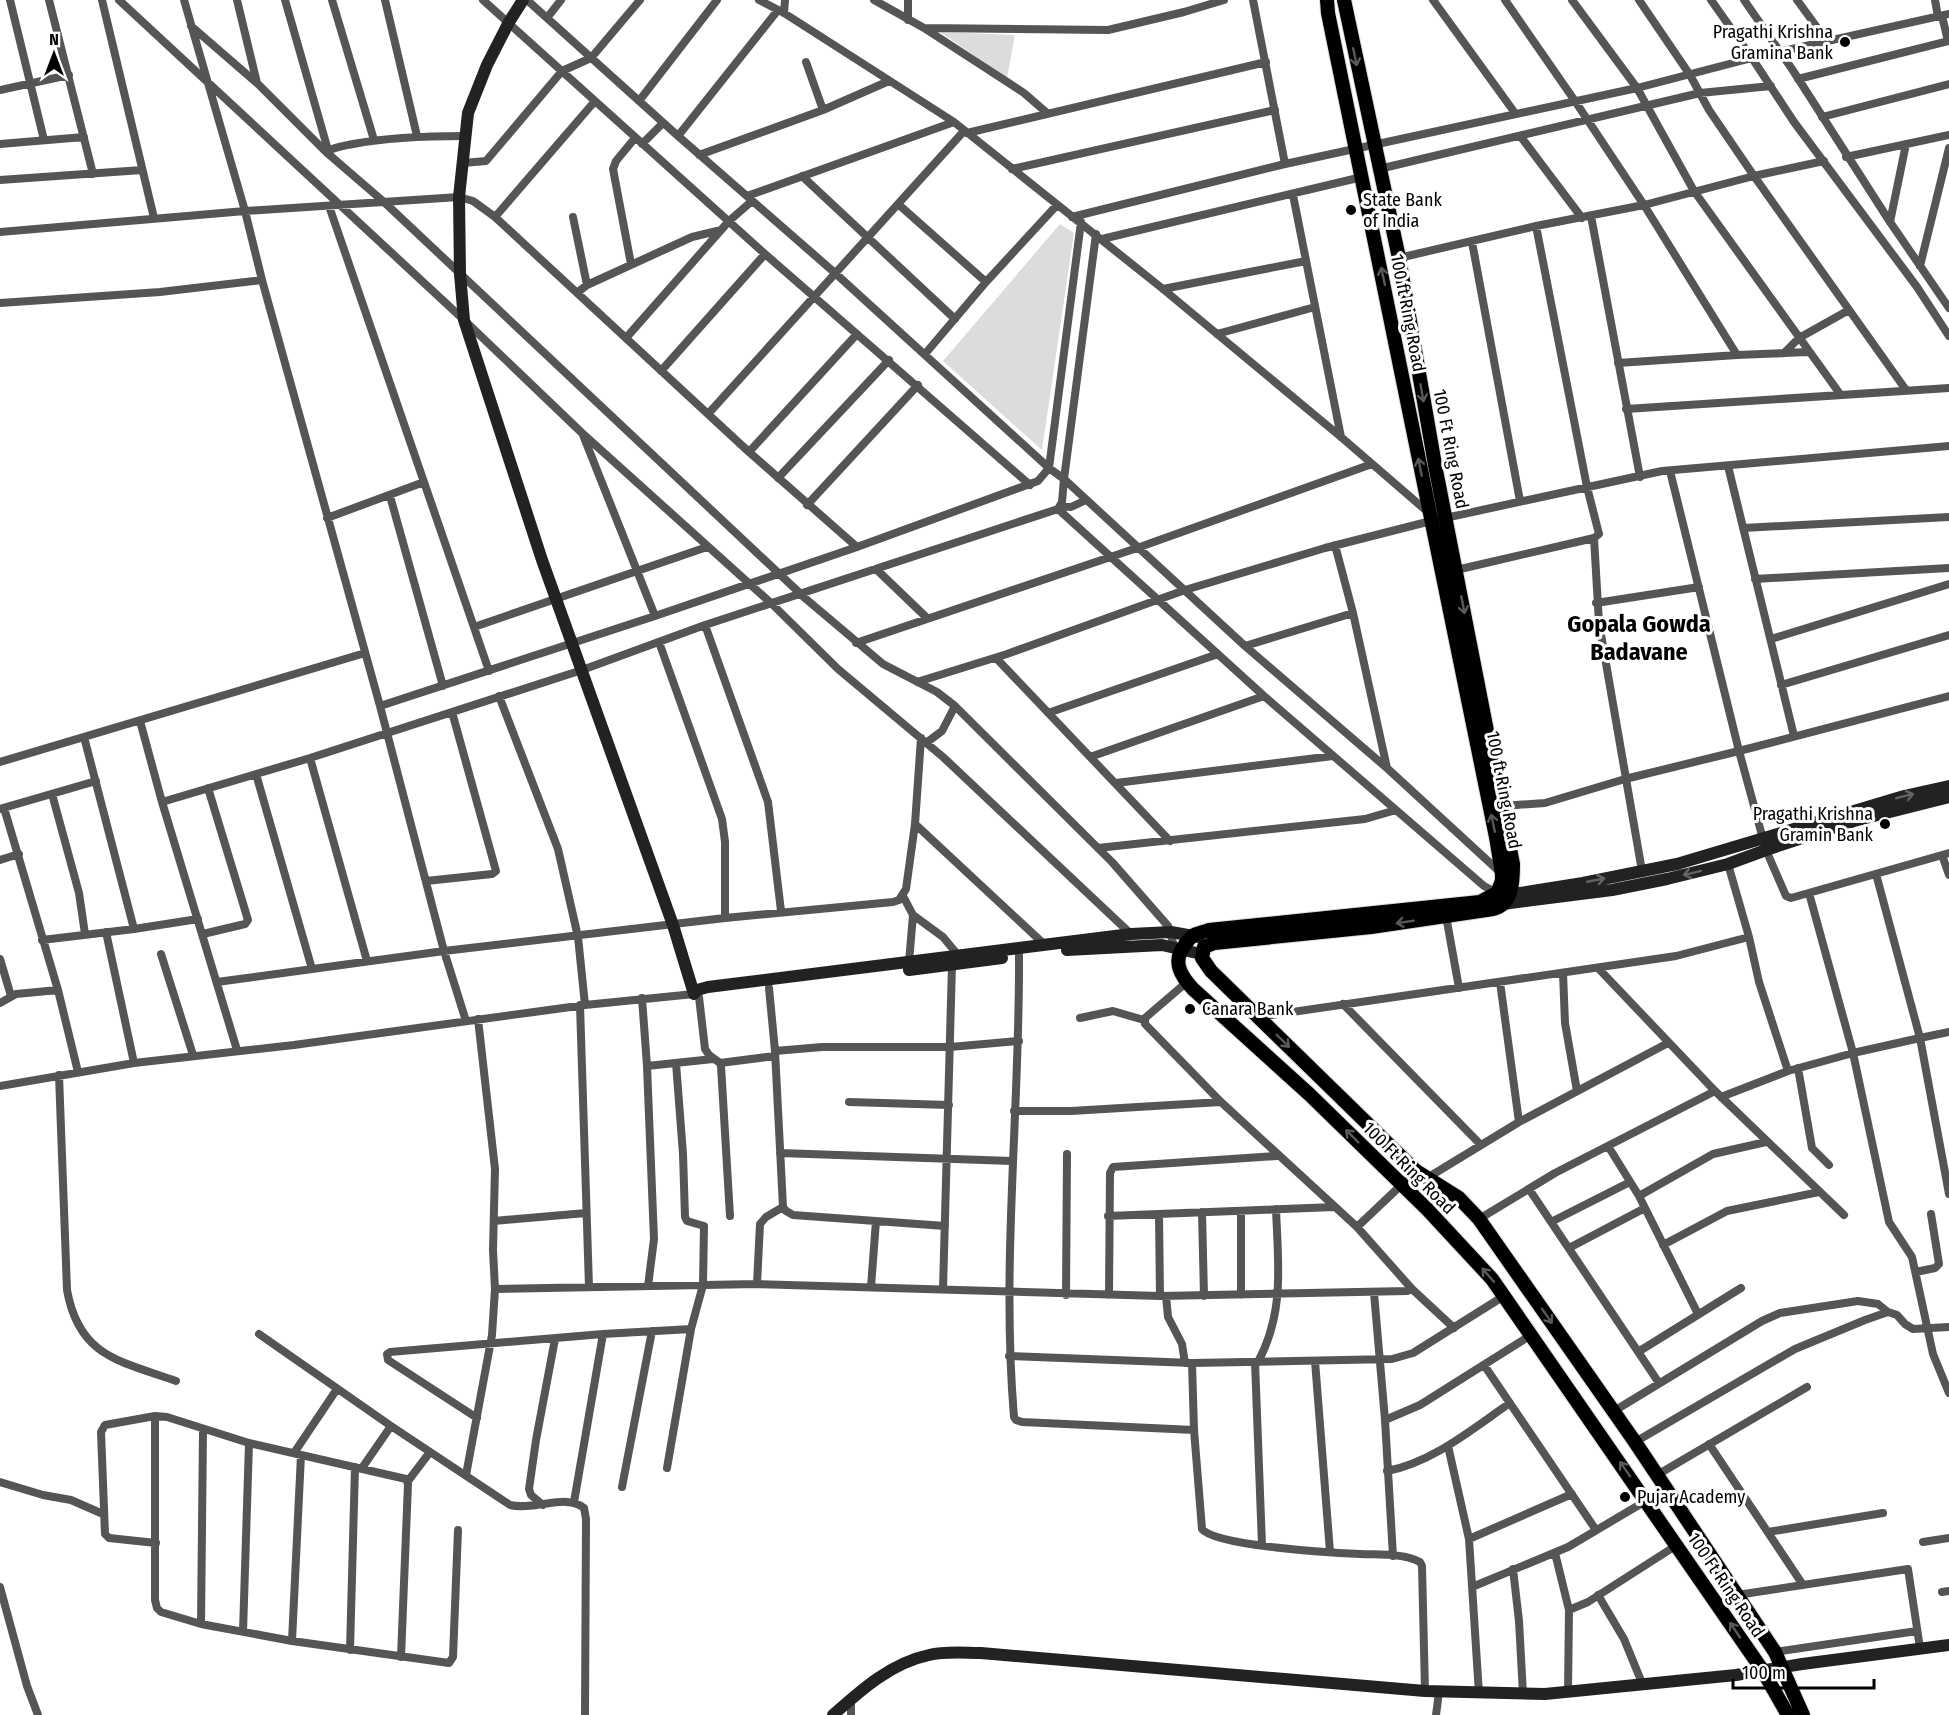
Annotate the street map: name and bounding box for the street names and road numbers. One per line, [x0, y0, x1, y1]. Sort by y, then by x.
street label: 100 ft Ring Road [1386, 252, 1430, 374]
street label: 100 Ft Ring Road [1429, 387, 1473, 511]
street label: 100 ft Ring Road [1482, 729, 1526, 851]
street label: 100 Ft Ring Road [1358, 1117, 1460, 1219]
street label: 100 Ft Ring Road [1683, 1528, 1769, 1642]

